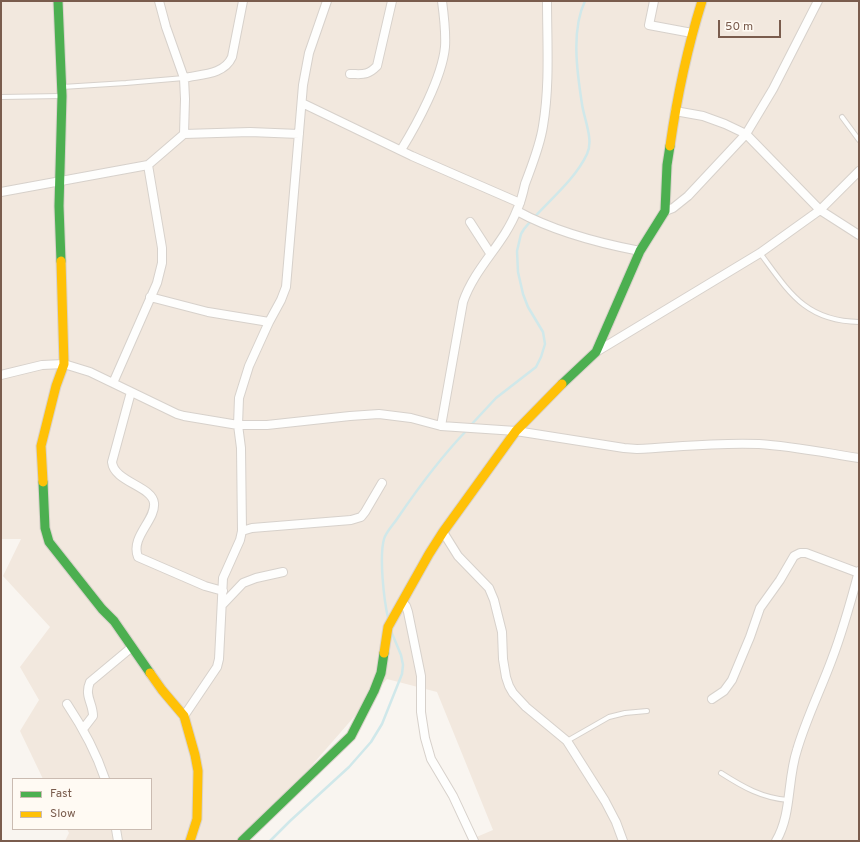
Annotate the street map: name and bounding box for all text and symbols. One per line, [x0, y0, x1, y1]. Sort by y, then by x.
scale bar [720, 12, 783, 38]
text: 50 m [725, 19, 753, 35]
legend [12, 778, 152, 830]
text: Fast [50, 786, 72, 802]
text: Slow [50, 806, 76, 822]

